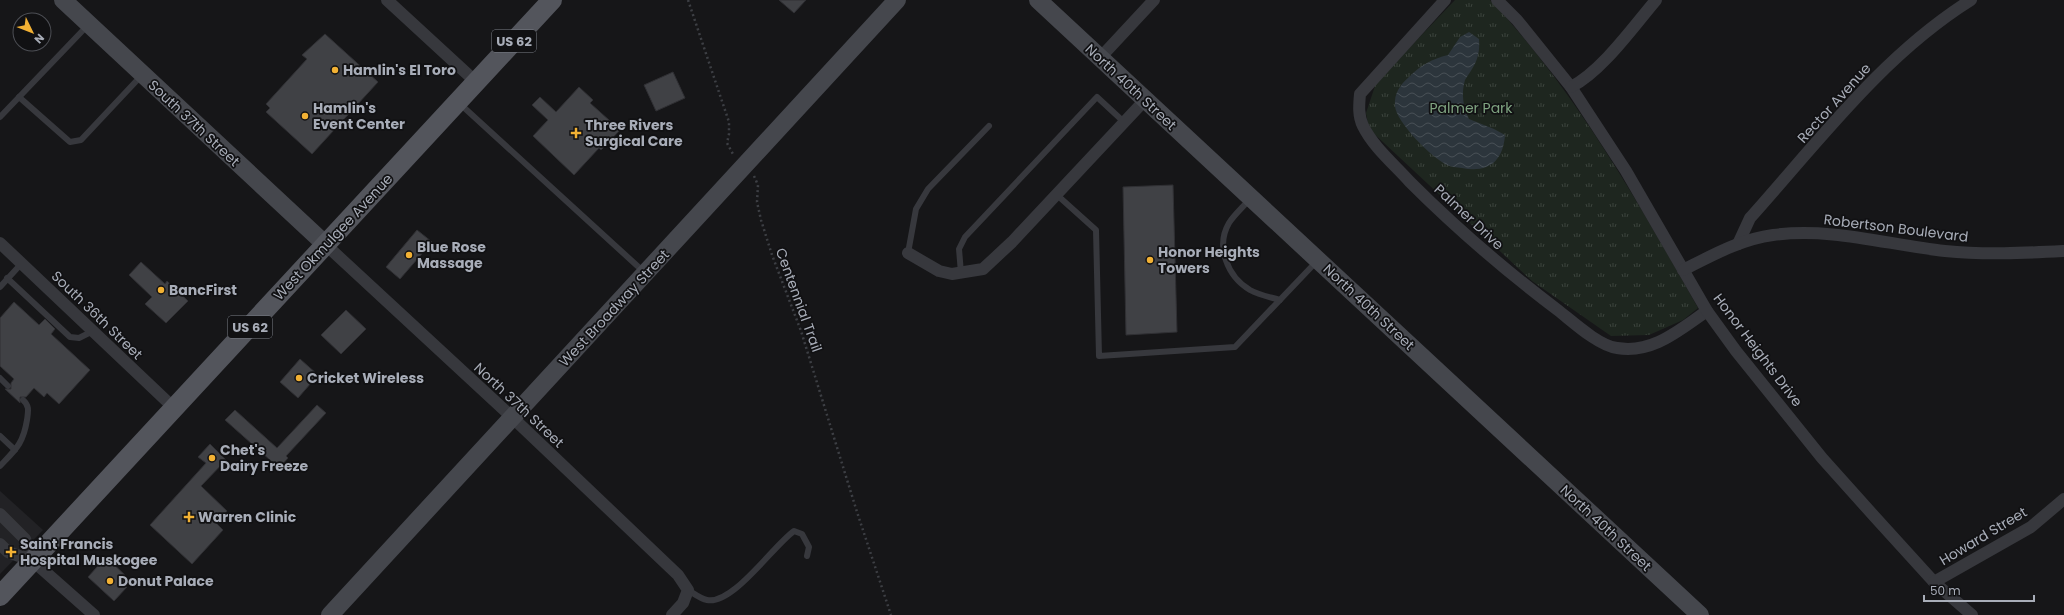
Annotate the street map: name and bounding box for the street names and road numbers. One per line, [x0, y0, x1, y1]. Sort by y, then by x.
road number: US 62 [492, 30, 536, 52]
street label: North 40th Street [1081, 39, 1181, 135]
street label: Rector Avenue [1793, 58, 1876, 147]
street label: South 37th Street [144, 75, 244, 171]
street label: West Okmulgee Avenue [269, 169, 397, 305]
street label: Palmer Drive [1430, 180, 1508, 255]
street label: Robertson Boulevard [1823, 209, 1969, 247]
street label: West Broadway Street [554, 245, 674, 371]
street label: Centennial Trail [771, 245, 827, 355]
street label: North 40th Street [1319, 259, 1419, 355]
street label: South 36th Street [47, 266, 147, 364]
street label: Honor Heights Drive [1709, 289, 1807, 411]
road number: US 62 [228, 316, 272, 338]
street label: North 37th Street [470, 358, 568, 452]
street label: North 40th Street [1556, 480, 1656, 576]
street label: Howard Street [1935, 502, 2031, 570]

